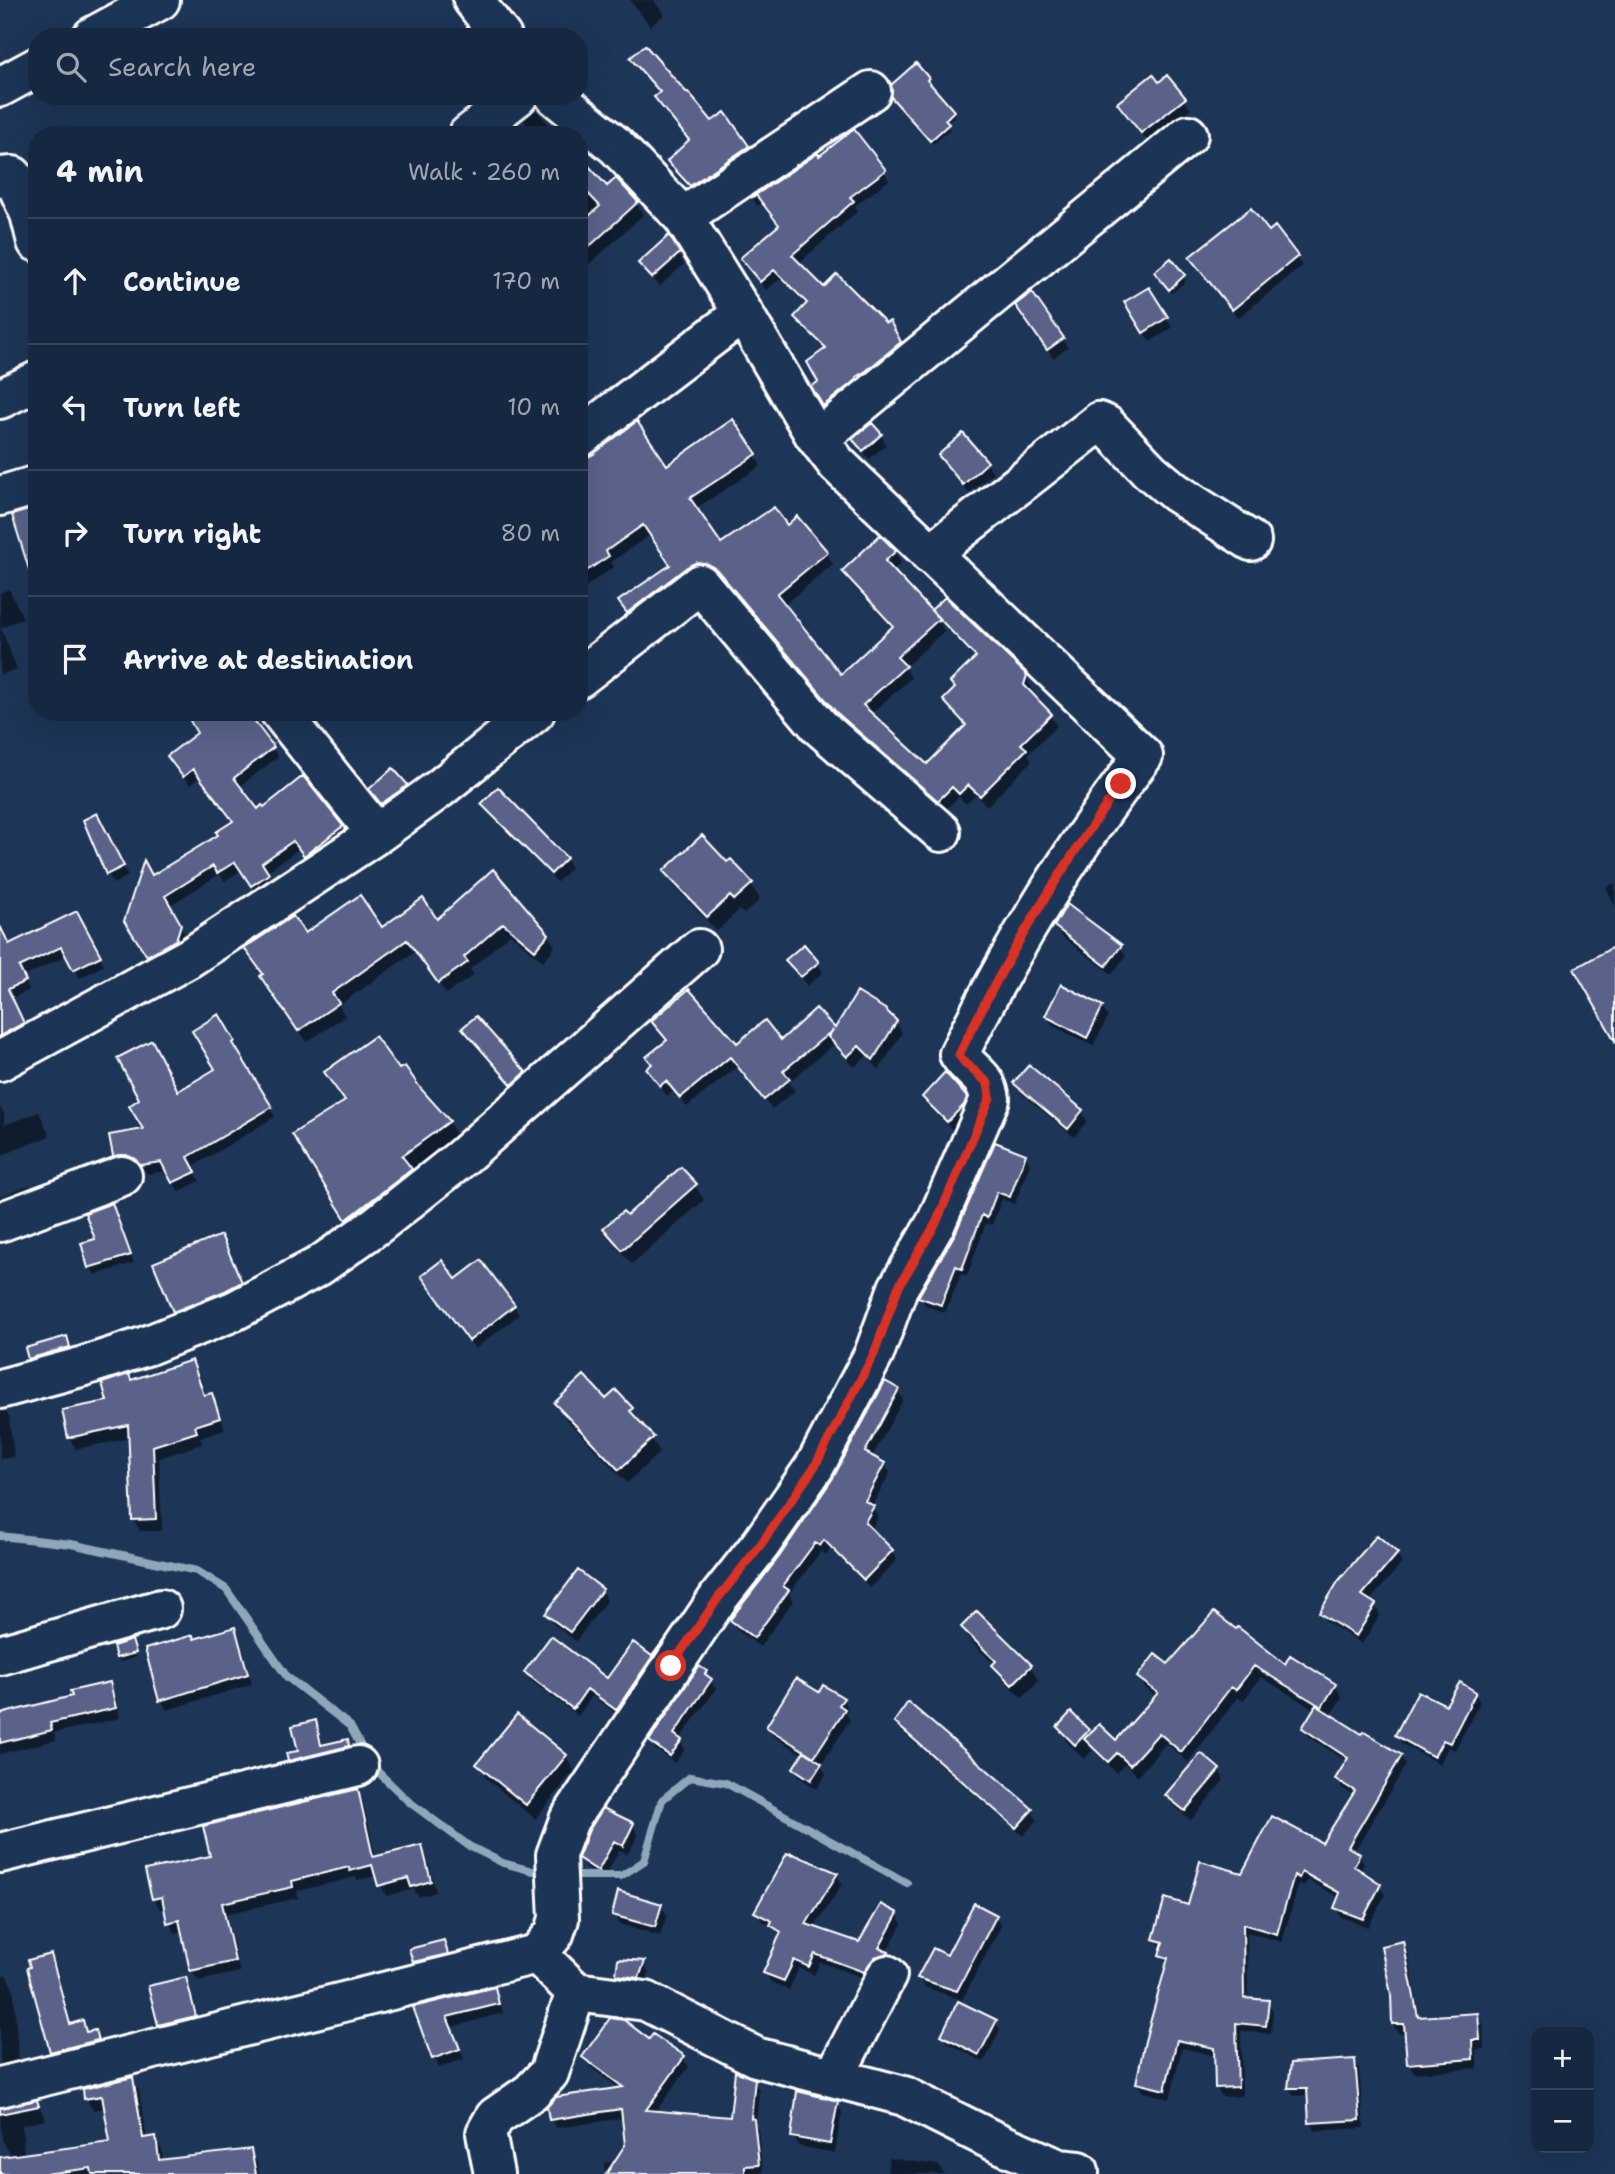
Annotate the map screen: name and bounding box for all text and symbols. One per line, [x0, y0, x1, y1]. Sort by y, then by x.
search box [28, 28, 588, 105]
icon: search [52, 48, 90, 86]
text: Search here [108, 49, 257, 84]
text: 4 min [56, 151, 143, 192]
text: Walk · 260 m [408, 157, 560, 187]
icon: ahead [56, 262, 94, 300]
text: Continue [123, 264, 241, 299]
text: 170 m [492, 266, 560, 296]
icon: left [56, 388, 94, 426]
text: Turn left [123, 390, 240, 425]
text: 10 m [507, 392, 560, 422]
icon: right [56, 514, 94, 552]
text: Turn right [123, 516, 261, 551]
text: 80 m [501, 518, 560, 548]
icon: arrive [56, 640, 94, 678]
text: Arrive at destination [123, 642, 413, 677]
route end [1105, 768, 1136, 799]
route start [655, 1650, 686, 1681]
map controls [1531, 2027, 1594, 2153]
button: + [1531, 2027, 1594, 2090]
button: − [1531, 2090, 1594, 2153]

